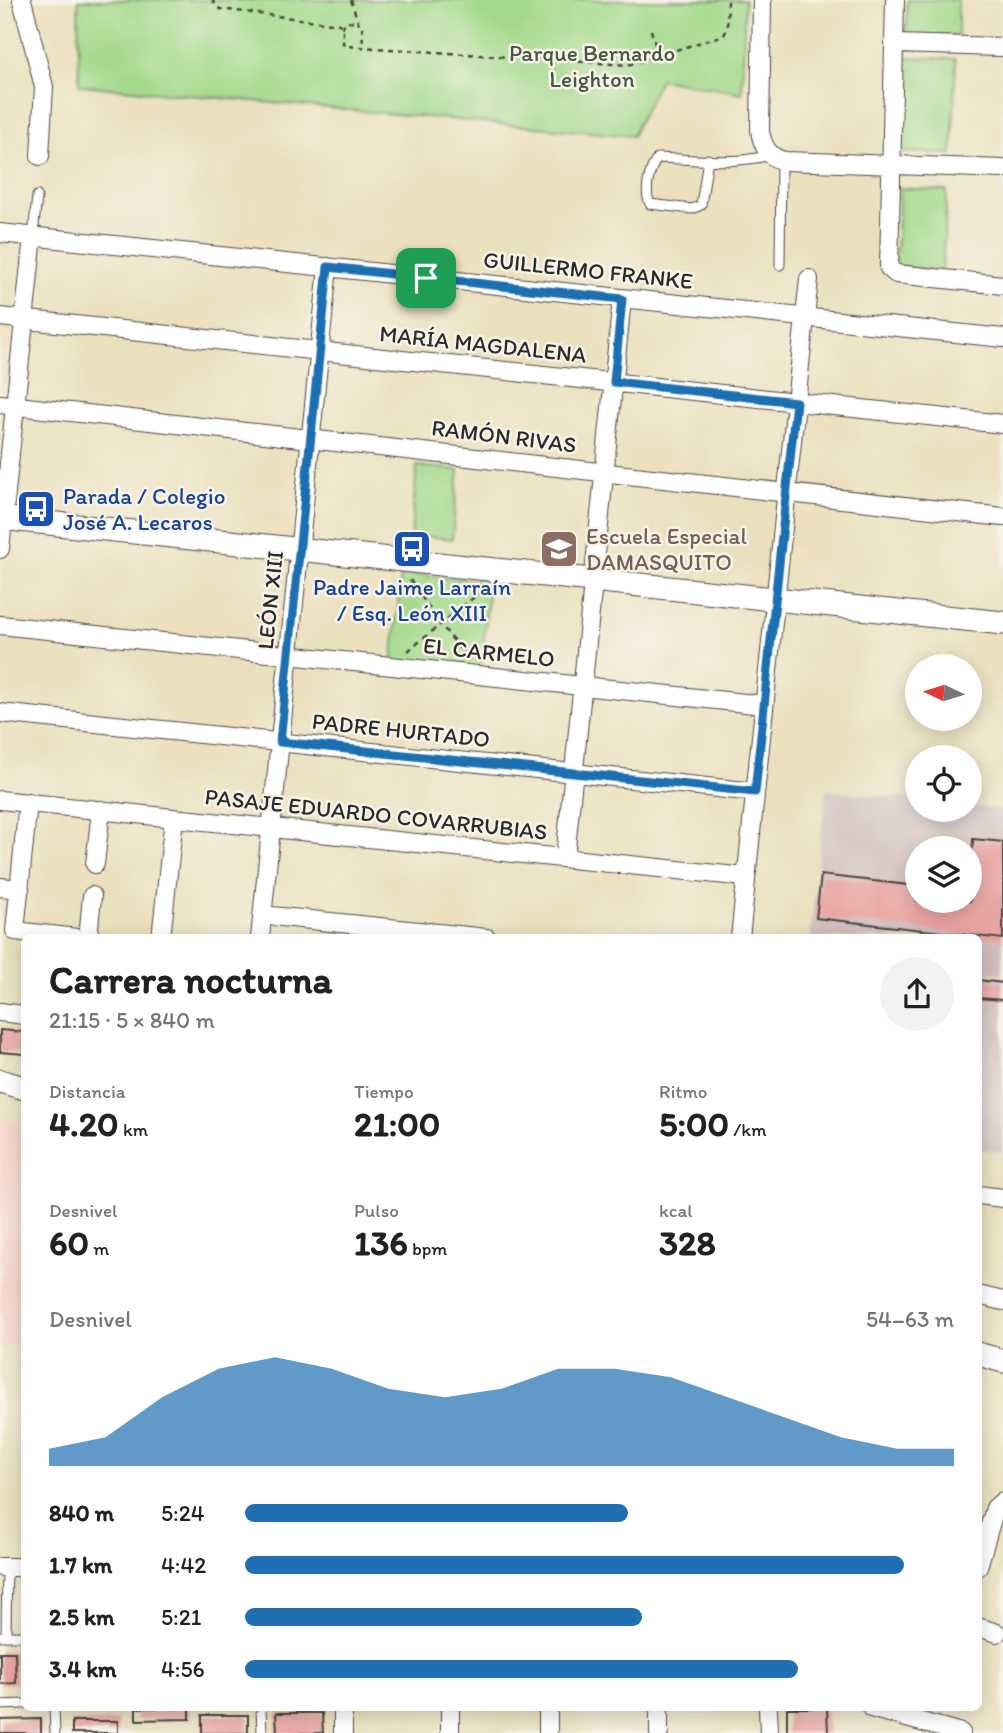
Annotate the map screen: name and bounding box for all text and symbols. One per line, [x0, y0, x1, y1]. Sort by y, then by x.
park label: Parque Bernardo Leighton [509, 39, 675, 93]
street label: GUILLERMO FRANKE [482, 245, 694, 295]
pin [396, 248, 456, 308]
icon: arrive [407, 259, 445, 297]
street label: MARÍA MAGDALENA [378, 319, 588, 369]
street label: RAMÓN RIVAS [430, 413, 578, 459]
place label: Parada / Colegio José A. Lecaros [63, 482, 225, 536]
bus stop icon: Parada / Colegio José A. Lecaros [15, 488, 57, 530]
place label: Escuela Especial DAMASQUITO [586, 522, 748, 576]
bus stop icon: Padre Jaime Larraín / Esq. León XIII [391, 528, 433, 570]
school or university icon: Escuela Especial DAMASQUITO [538, 528, 580, 570]
street label: LEÓN XIII [251, 549, 289, 651]
place label: Padre Jaime Larraín / Esq. León XIII [313, 573, 511, 627]
street label: EL CARMELO [422, 631, 556, 673]
north arrow [905, 654, 982, 732]
map controls [905, 654, 982, 913]
street label: PADRE HURTADO [311, 707, 491, 753]
button: locate [905, 745, 982, 822]
street label: PASAJE EDUARDO COVARRUBIAS [203, 782, 549, 846]
button: layers [905, 836, 982, 913]
text: Carrera nocturna [49, 957, 332, 1003]
button: share [880, 957, 954, 1031]
text: 21:15 · 5 × 840 m [49, 1006, 215, 1034]
text: Distancia [49, 1080, 126, 1103]
text: Tiempo [354, 1080, 414, 1103]
text: Ritmo [659, 1080, 707, 1103]
text: 4.20 [49, 1103, 119, 1145]
text: 21:00 [354, 1103, 440, 1145]
text: 5:00 [659, 1103, 729, 1145]
text: km [119, 1118, 148, 1141]
text: /km [729, 1118, 766, 1141]
text: Desnivel [49, 1199, 117, 1222]
text: Pulso [354, 1199, 399, 1222]
text: kcal [659, 1199, 693, 1222]
text: 60 [49, 1222, 89, 1264]
text: 136 [354, 1222, 408, 1264]
text: 328 [659, 1222, 716, 1264]
text: m [89, 1237, 109, 1260]
text: bpm [408, 1237, 447, 1260]
text: Desnivel [49, 1305, 132, 1333]
text: 54–63 m [866, 1305, 954, 1333]
text: 840 m [49, 1499, 114, 1527]
text: 5:24 [161, 1499, 205, 1527]
text: 1.7 km [49, 1551, 112, 1579]
text: 4:42 [161, 1551, 206, 1579]
text: 2.5 km [49, 1603, 114, 1631]
text: 5:21 [161, 1603, 201, 1631]
text: 3.4 km [49, 1655, 117, 1683]
text: 4:56 [161, 1655, 205, 1683]

